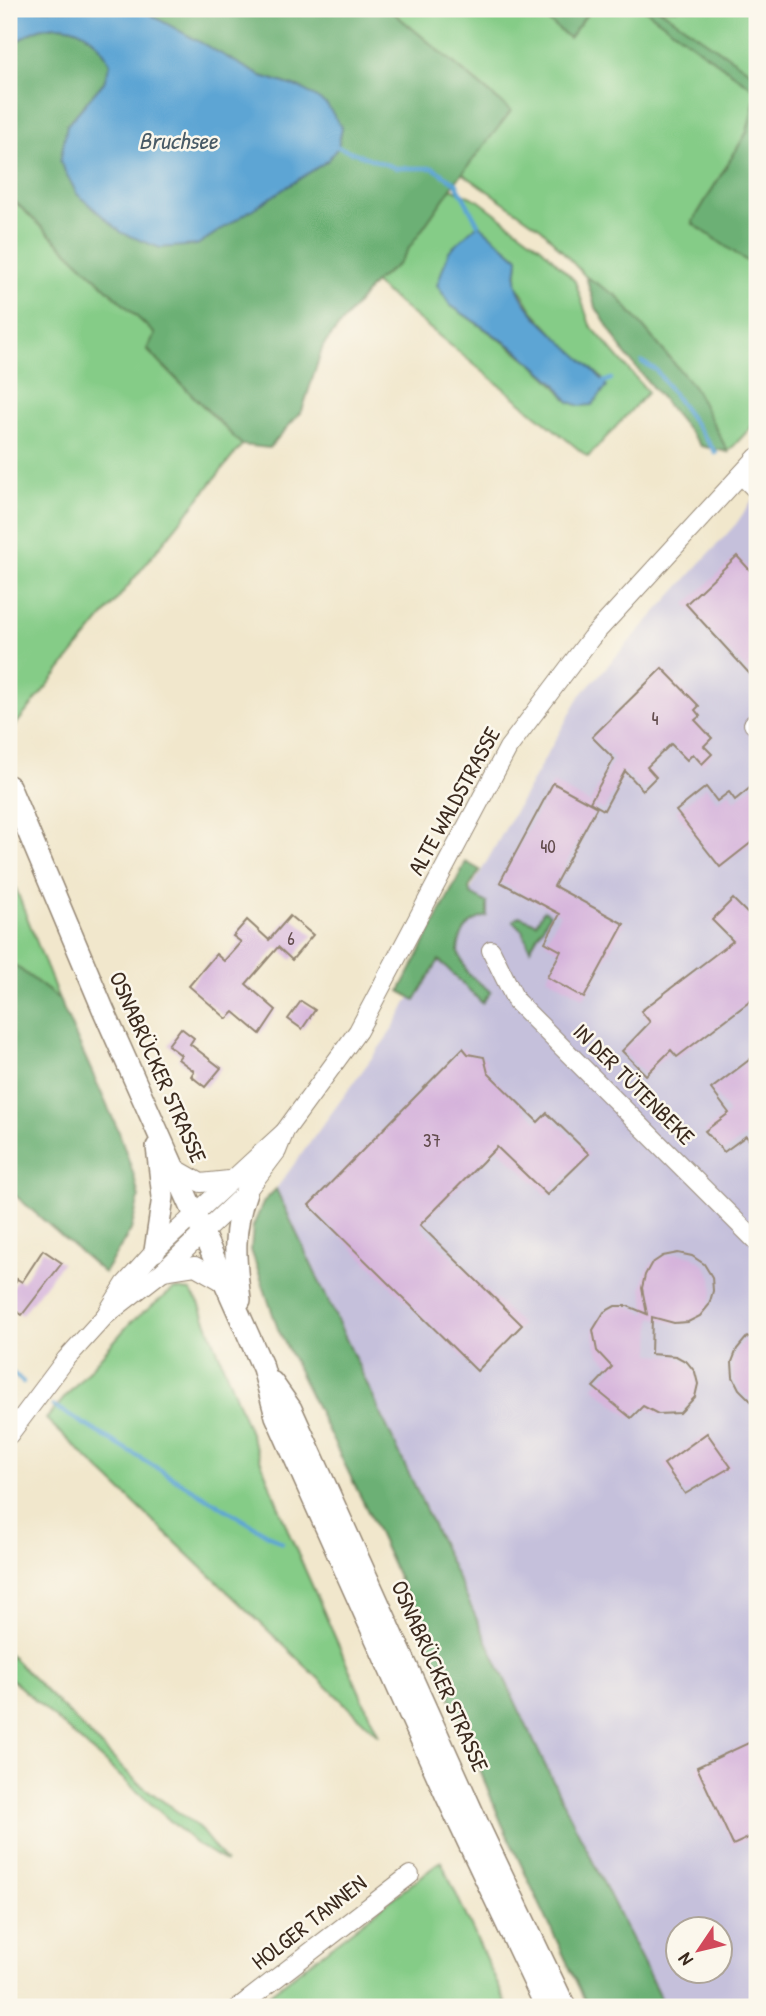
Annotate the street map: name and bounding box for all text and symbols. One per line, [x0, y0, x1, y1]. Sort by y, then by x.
water label: Bruchsee [139, 124, 219, 156]
house number: 4 [651, 705, 659, 731]
street label: ALTE WALDSTRASSE [400, 721, 507, 880]
house number: 40 [540, 833, 556, 859]
house number: 6 [287, 925, 295, 951]
street label: OSNABRÜCKER STRASSE [102, 966, 215, 1167]
street label: IN DER TÜTENBEKE [567, 1016, 702, 1151]
house number: 37 [423, 1127, 441, 1153]
street label: OSNABRÜCKER STRASSE [384, 1575, 497, 1776]
street label: HOLGER TANNEN [245, 1867, 373, 1976]
north arrow [664, 1914, 734, 1984]
text: N [672, 1948, 699, 1971]

